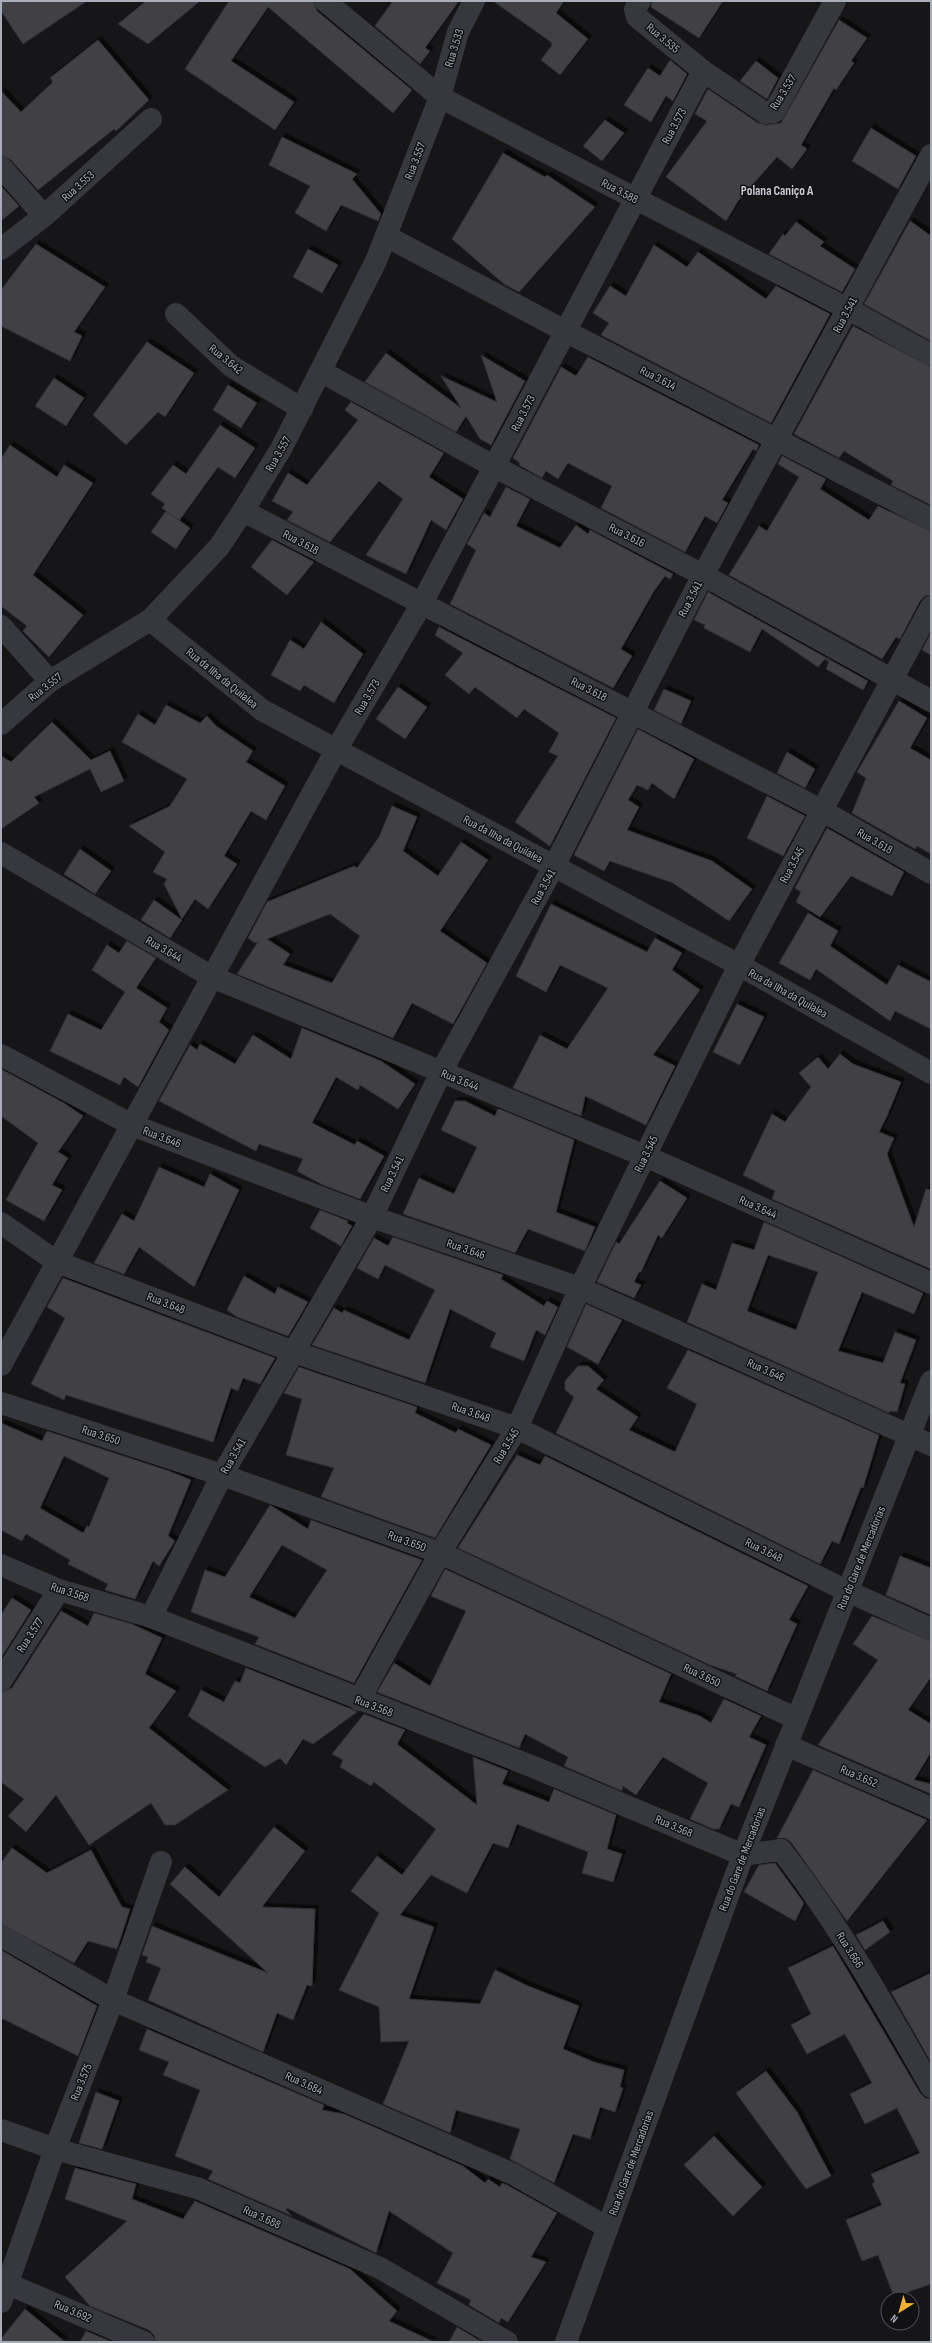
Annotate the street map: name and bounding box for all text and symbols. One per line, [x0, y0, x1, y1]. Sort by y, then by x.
street label: Rua 3.535 [643, 20, 683, 57]
street label: Rua 3.533 [442, 27, 467, 69]
street label: Rua 3.537 [767, 72, 800, 113]
street label: Rua 3.573 [659, 106, 690, 147]
street label: Rua 3.557 [402, 140, 429, 182]
street label: Rua 3.553 [59, 168, 98, 205]
street label: Rua 3.588 [599, 176, 641, 207]
district label: Polana Caniço A [741, 183, 814, 199]
street label: Rua 3.541 [830, 294, 861, 336]
street label: Rua 3.642 [206, 341, 246, 378]
street label: Rua 3.614 [637, 363, 678, 394]
street label: Rua 3.573 [508, 392, 539, 434]
street label: Rua 3.557 [262, 434, 295, 475]
street label: Rua 3.616 [606, 520, 647, 551]
street label: Rua 3.618 [280, 527, 321, 558]
street label: Rua 3.541 [675, 578, 706, 620]
street label: Rua da Ilha da Quilalea [183, 645, 261, 712]
street label: Rua 3.557 [25, 669, 65, 705]
street label: Rua 3.618 [568, 674, 609, 705]
street label: Rua 3.573 [351, 677, 384, 718]
street label: Rua da Ilha da Quilalea [460, 812, 546, 867]
street label: Rua 3.618 [854, 825, 895, 858]
street label: Rua 3.545 [777, 844, 808, 886]
street label: Rua 3.541 [528, 866, 560, 908]
street label: Rua 3.644 [143, 933, 185, 966]
street label: Rua da Ilha da Quilalea [746, 966, 830, 1022]
street label: Rua 3.644 [439, 1066, 481, 1095]
street label: Rua 3.646 [141, 1123, 183, 1152]
street label: Rua 3.545 [631, 1133, 662, 1175]
street label: Rua 3.541 [377, 1153, 408, 1195]
street label: Rua 3.644 [737, 1193, 779, 1222]
street label: Rua 3.646 [445, 1236, 487, 1263]
street label: Rua 3.648 [145, 1289, 187, 1318]
street label: Rua 3.646 [745, 1356, 787, 1385]
street label: Rua 3.648 [450, 1399, 492, 1426]
street label: Rua 3.650 [80, 1422, 122, 1449]
street label: Rua 3.545 [490, 1426, 523, 1467]
street label: Rua 3.541 [217, 1435, 250, 1477]
street label: Rua do Gare de Mercadorias [834, 1504, 889, 1612]
street label: Rua 3.650 [386, 1528, 428, 1555]
street label: Rua 3.648 [743, 1535, 785, 1566]
street label: Rua 3.568 [49, 1579, 91, 1606]
street label: Rua 3.577 [14, 1615, 47, 1656]
street label: Rua 3.650 [681, 1660, 723, 1691]
street label: Rua 3.568 [353, 1692, 395, 1721]
street label: Rua 3.652 [838, 1762, 880, 1791]
street label: Rua do Gare de Mercadorias [716, 1805, 769, 1913]
street label: Rua 3.568 [653, 1812, 695, 1841]
street label: Rua 3.666 [833, 1929, 867, 1971]
street label: Rua 3.575 [67, 2061, 96, 2103]
street label: Rua 3.684 [283, 2068, 325, 2098]
street label: Rua do Gare de Mercadorias [606, 2109, 657, 2218]
street label: Rua 3.688 [241, 2202, 283, 2232]
north arrow [880, 2291, 920, 2331]
street label: Rua 3.692 [52, 2297, 94, 2326]
text: N [888, 2312, 901, 2326]

